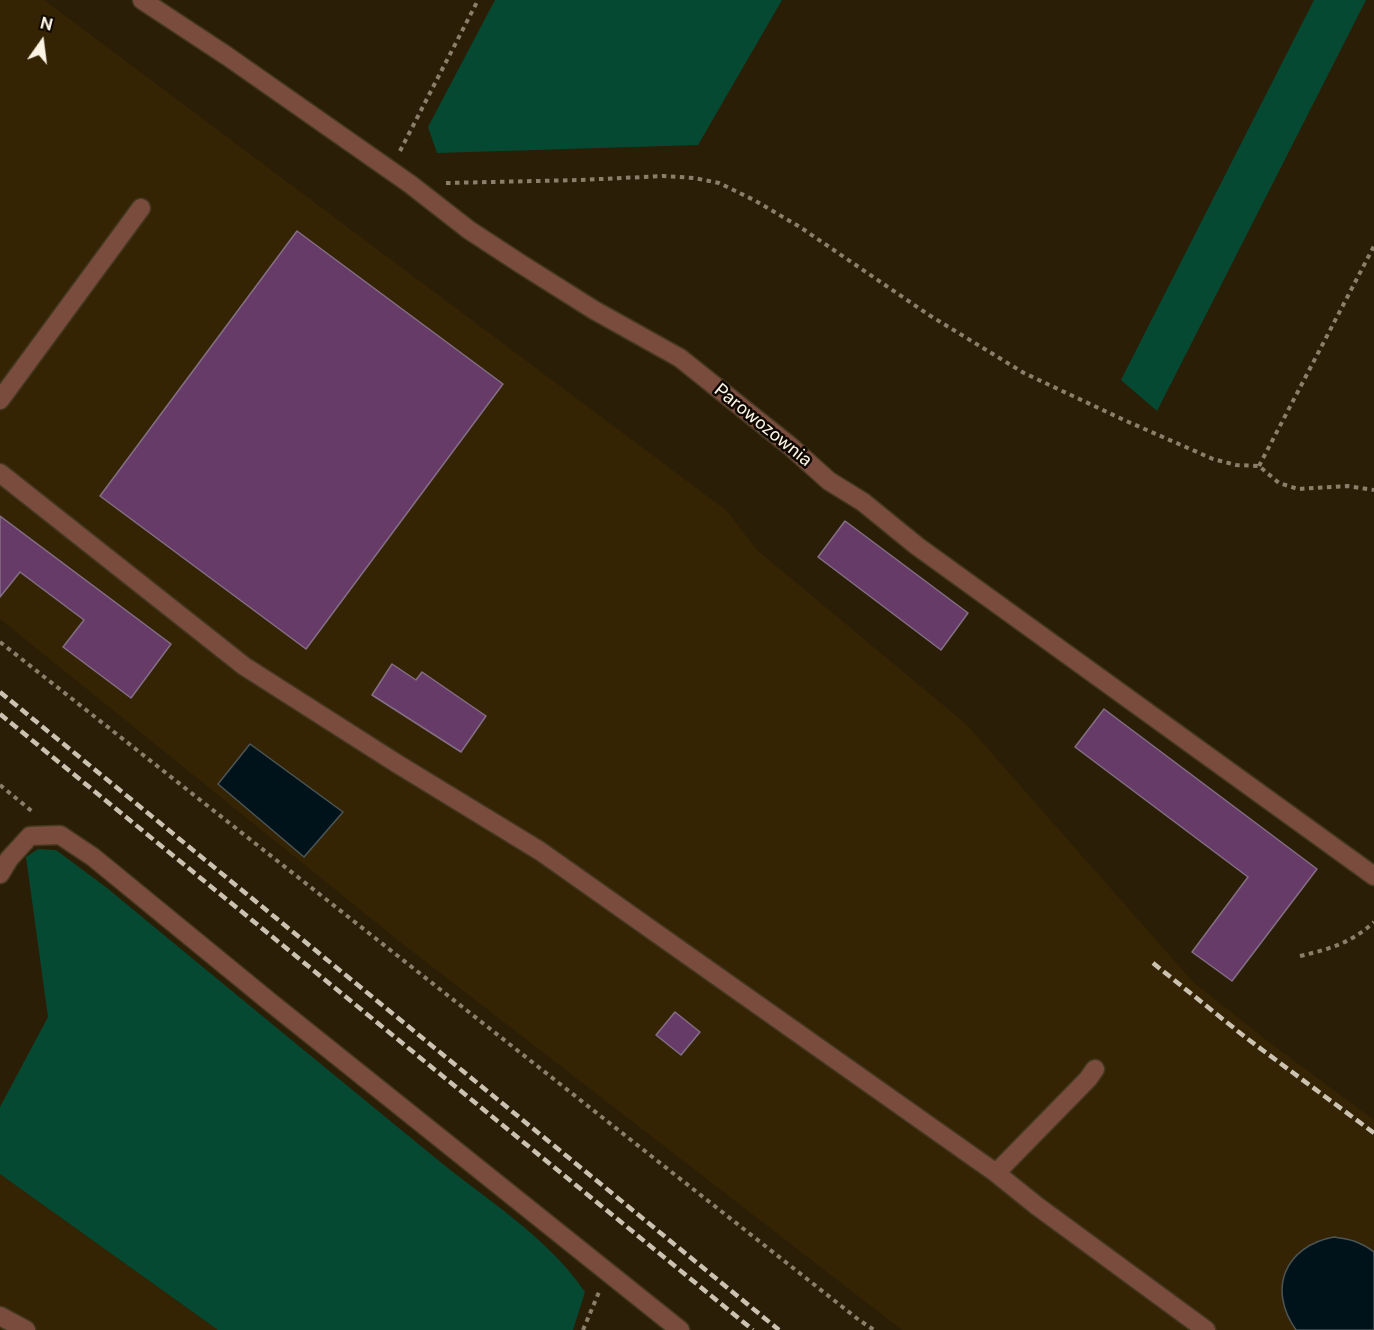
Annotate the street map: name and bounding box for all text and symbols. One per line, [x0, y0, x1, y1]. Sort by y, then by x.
north arrow [12, 12, 72, 72]
text: N [38, 13, 55, 35]
street label: Parowozownia [710, 379, 816, 471]

